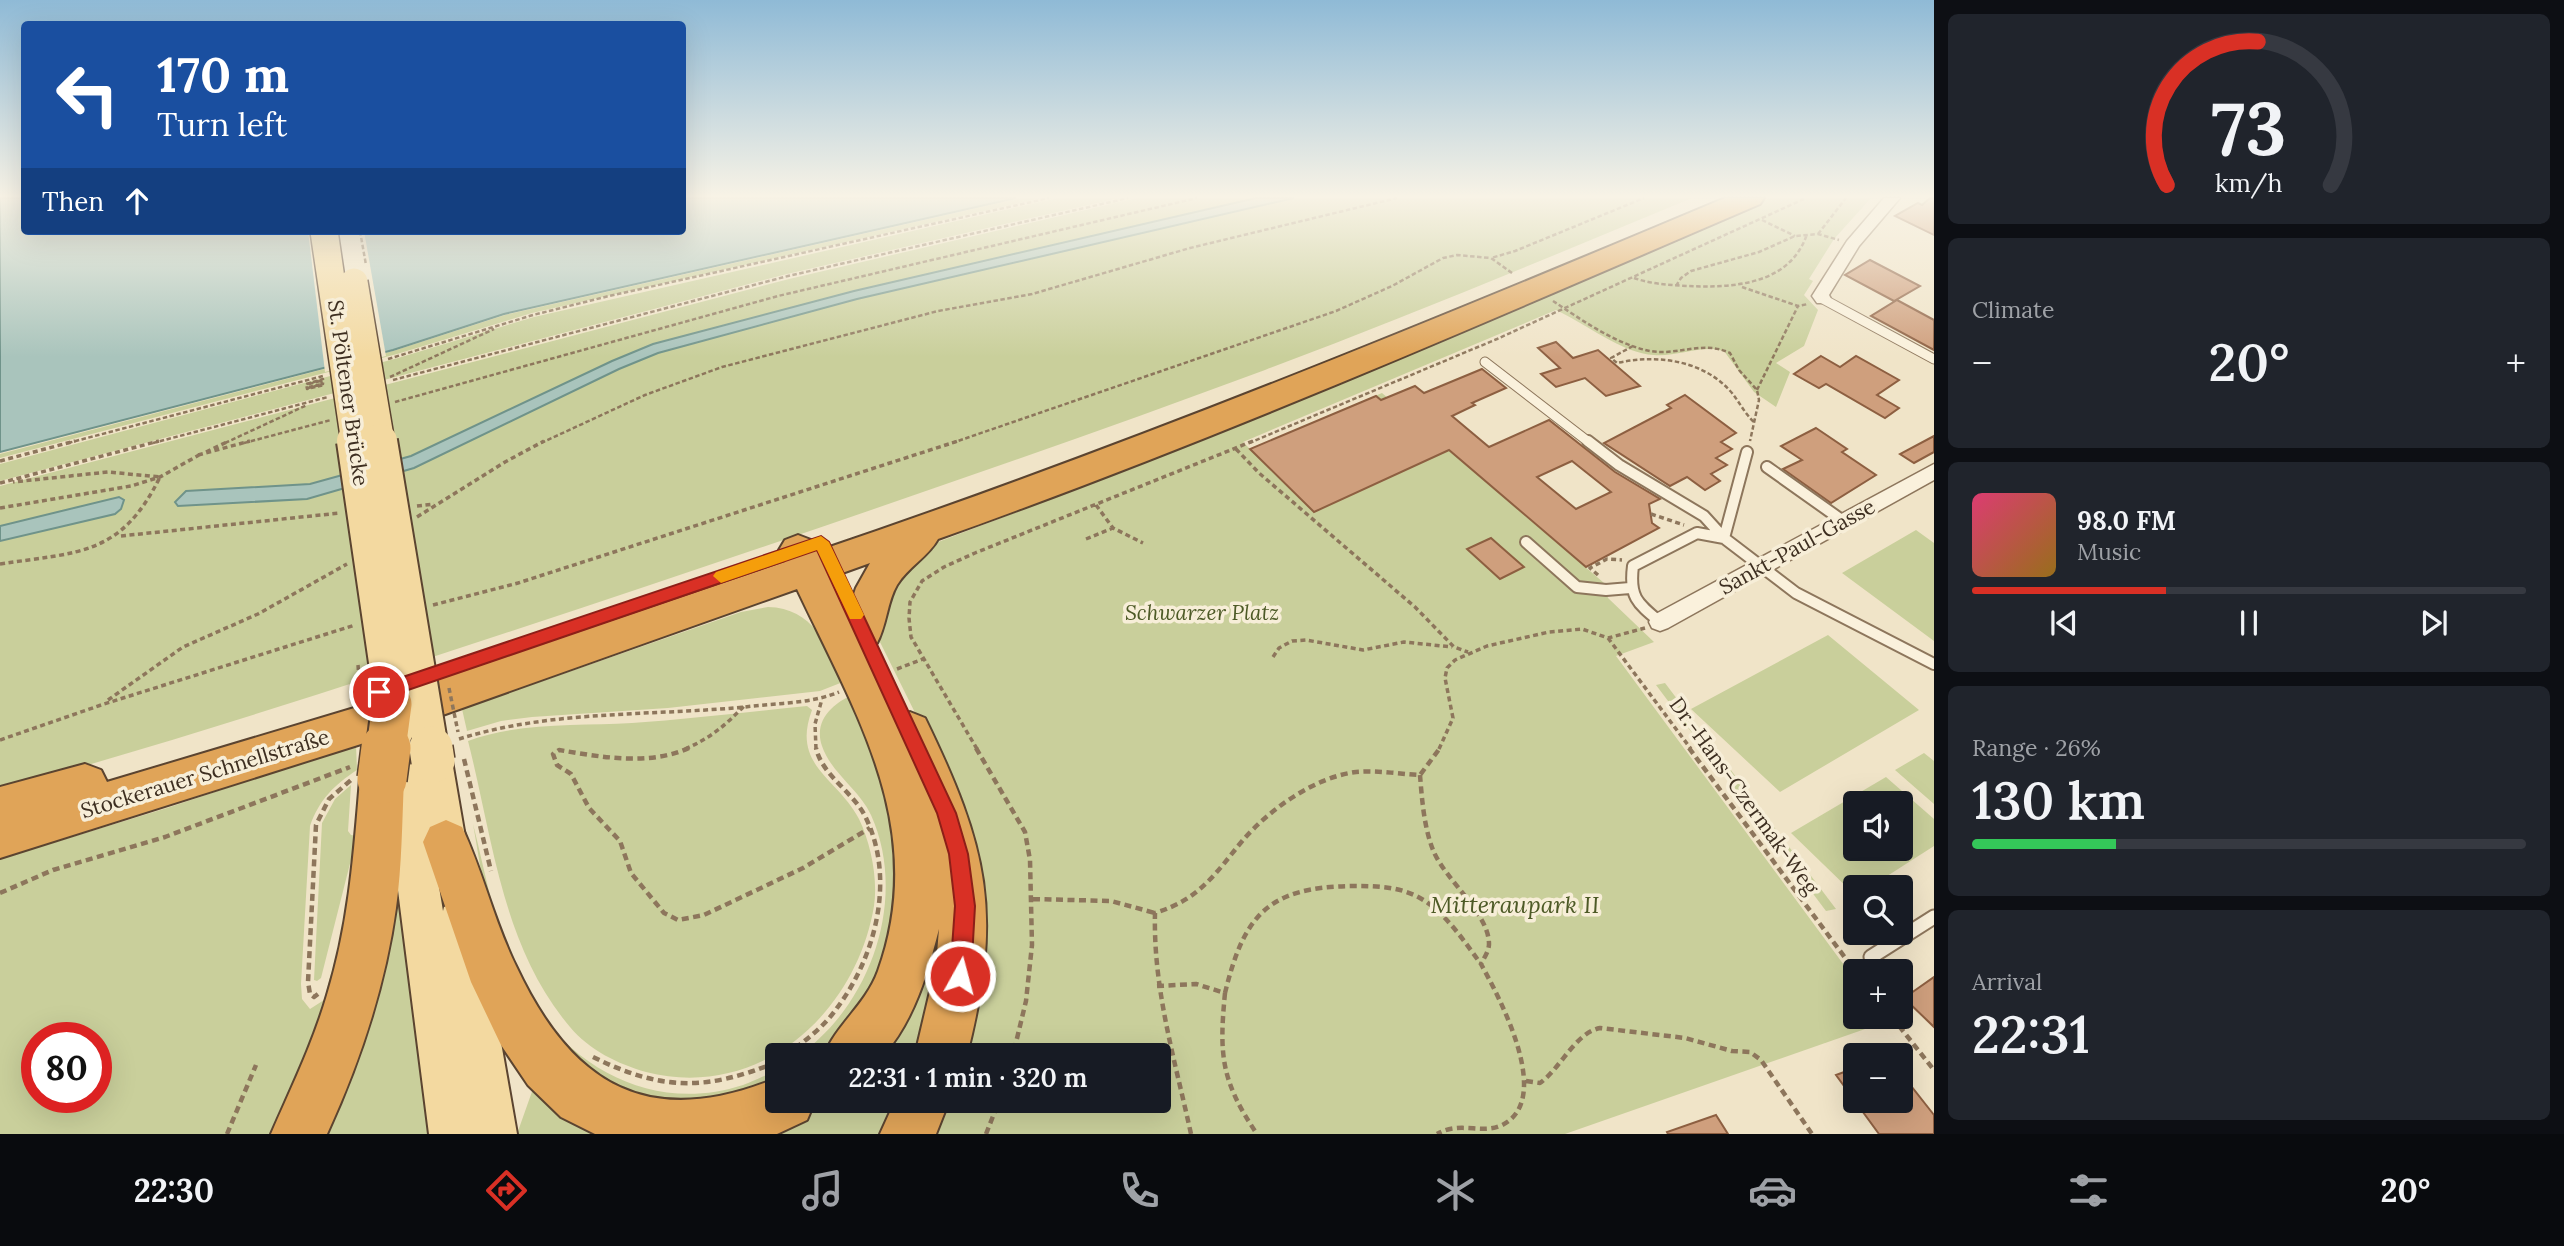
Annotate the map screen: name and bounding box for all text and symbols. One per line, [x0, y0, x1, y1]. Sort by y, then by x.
text: 170 m [157, 43, 289, 105]
icon: left [42, 49, 133, 140]
text: 73 [2212, 82, 2286, 175]
text: Turn left [157, 104, 287, 145]
text: km/h [2215, 167, 2283, 199]
icon: ahead [118, 182, 156, 220]
text: Then [42, 185, 104, 218]
text: Climate [1972, 295, 2054, 324]
street label: St. Pöltener Brücke [322, 298, 375, 488]
text: 20° [2209, 329, 2289, 395]
text: − [1972, 339, 1992, 387]
text: + [2506, 339, 2526, 387]
street label: Sankt-Paul-Gasse [1714, 493, 1880, 601]
text: 98.0 FM [2077, 504, 2176, 537]
text: Music [2077, 537, 2141, 566]
park label: Schwarzer Platz [1125, 599, 1279, 626]
icon: previous [2045, 604, 2083, 642]
icon: pause [2230, 604, 2268, 642]
icon: next [2415, 604, 2453, 642]
pin [349, 662, 409, 722]
icon: arrive [360, 673, 398, 711]
street label: Dr.-Hans-Czermak-Weg [1664, 692, 1825, 900]
street label: Stockerauer Schnellstraße [77, 723, 332, 824]
text: Range · 26% [1972, 733, 2101, 762]
text: 130 km [1972, 767, 2145, 833]
map controls [1843, 791, 1913, 1113]
button: sound [1843, 791, 1913, 861]
button: search [1843, 875, 1913, 945]
park label: Mitteraupark II [1431, 889, 1599, 920]
position arrow [923, 939, 997, 1013]
button: + [1843, 959, 1913, 1029]
text: Arrival [1972, 967, 2042, 996]
text: 22:31 [1972, 1001, 2090, 1067]
speed limit sign: 80 [21, 1022, 112, 1113]
button: − [1843, 1043, 1913, 1113]
text: 22:31 · 1 min · 320 m [848, 1061, 1088, 1094]
icon: directions [482, 1166, 531, 1215]
icon: music [798, 1166, 847, 1215]
icon: phone [1115, 1166, 1164, 1215]
icon: climate [1431, 1166, 1480, 1215]
icon: car [1748, 1166, 1797, 1215]
icon: filters [2064, 1166, 2113, 1215]
text: 22:30 [134, 1170, 214, 1211]
text: 20° [2381, 1170, 2430, 1211]

